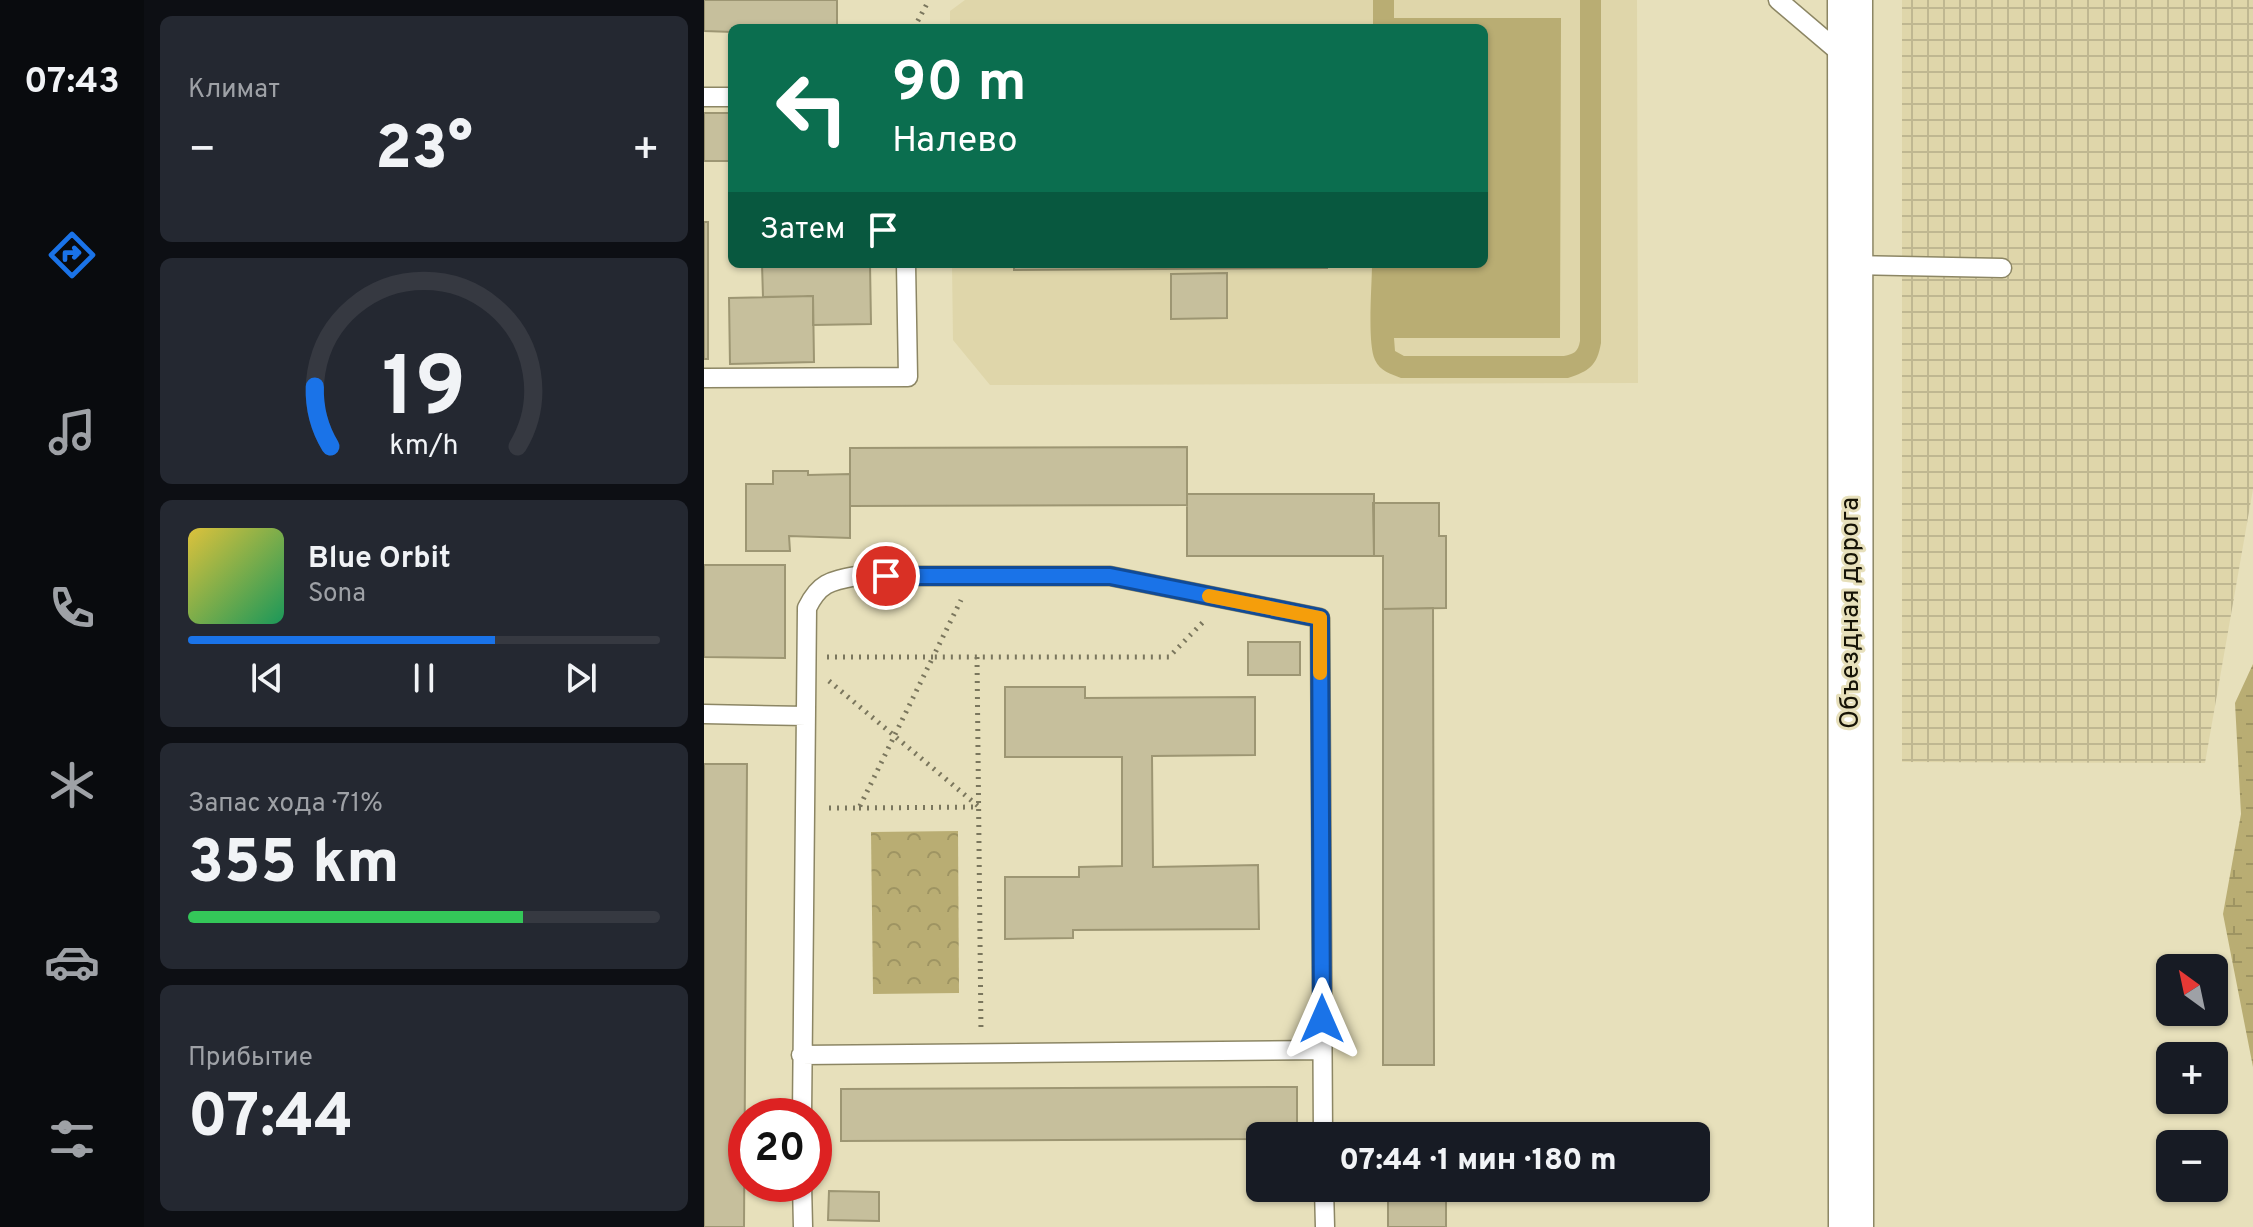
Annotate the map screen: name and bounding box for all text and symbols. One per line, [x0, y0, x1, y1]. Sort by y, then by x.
text: 90 m [892, 50, 1027, 120]
icon: left [760, 56, 864, 160]
text: 07:43 [24, 60, 120, 106]
text: Климат [188, 74, 280, 107]
text: 23° [375, 114, 473, 190]
text: Налево [892, 119, 1018, 165]
text: − [188, 124, 216, 180]
text: + [632, 124, 660, 180]
icon: arrive [861, 208, 905, 252]
text: Затем [760, 212, 845, 249]
icon: directions [44, 227, 100, 283]
text: 19 [382, 340, 466, 445]
icon: music [44, 404, 100, 460]
text: km/h [389, 429, 459, 465]
street label: Объездная дорога [1835, 497, 1868, 729]
text: Blue Orbit [308, 541, 451, 578]
pin [852, 542, 920, 610]
icon: arrive [864, 554, 908, 598]
text: Sona [308, 578, 366, 611]
icon: phone [44, 580, 100, 636]
icon: previous [245, 656, 289, 700]
icon: pause [402, 656, 446, 700]
icon: next [559, 656, 603, 700]
icon: climate [44, 757, 100, 813]
text: Запас хода · 71% [188, 788, 383, 821]
text: 355 km [188, 828, 399, 904]
icon: car [44, 934, 100, 990]
north arrow [2156, 954, 2228, 1026]
map controls [2156, 954, 2228, 1202]
position arrow [1280, 977, 1364, 1061]
text: Прибытие [188, 1042, 313, 1075]
button: + [2156, 1042, 2228, 1114]
text: 07:44 [188, 1082, 353, 1158]
speed limit sign: 20 [728, 1098, 832, 1202]
icon: filters [44, 1111, 100, 1167]
button: − [2156, 1130, 2228, 1202]
text: 07:44 · 1 мин · 180 m [1339, 1143, 1617, 1180]

